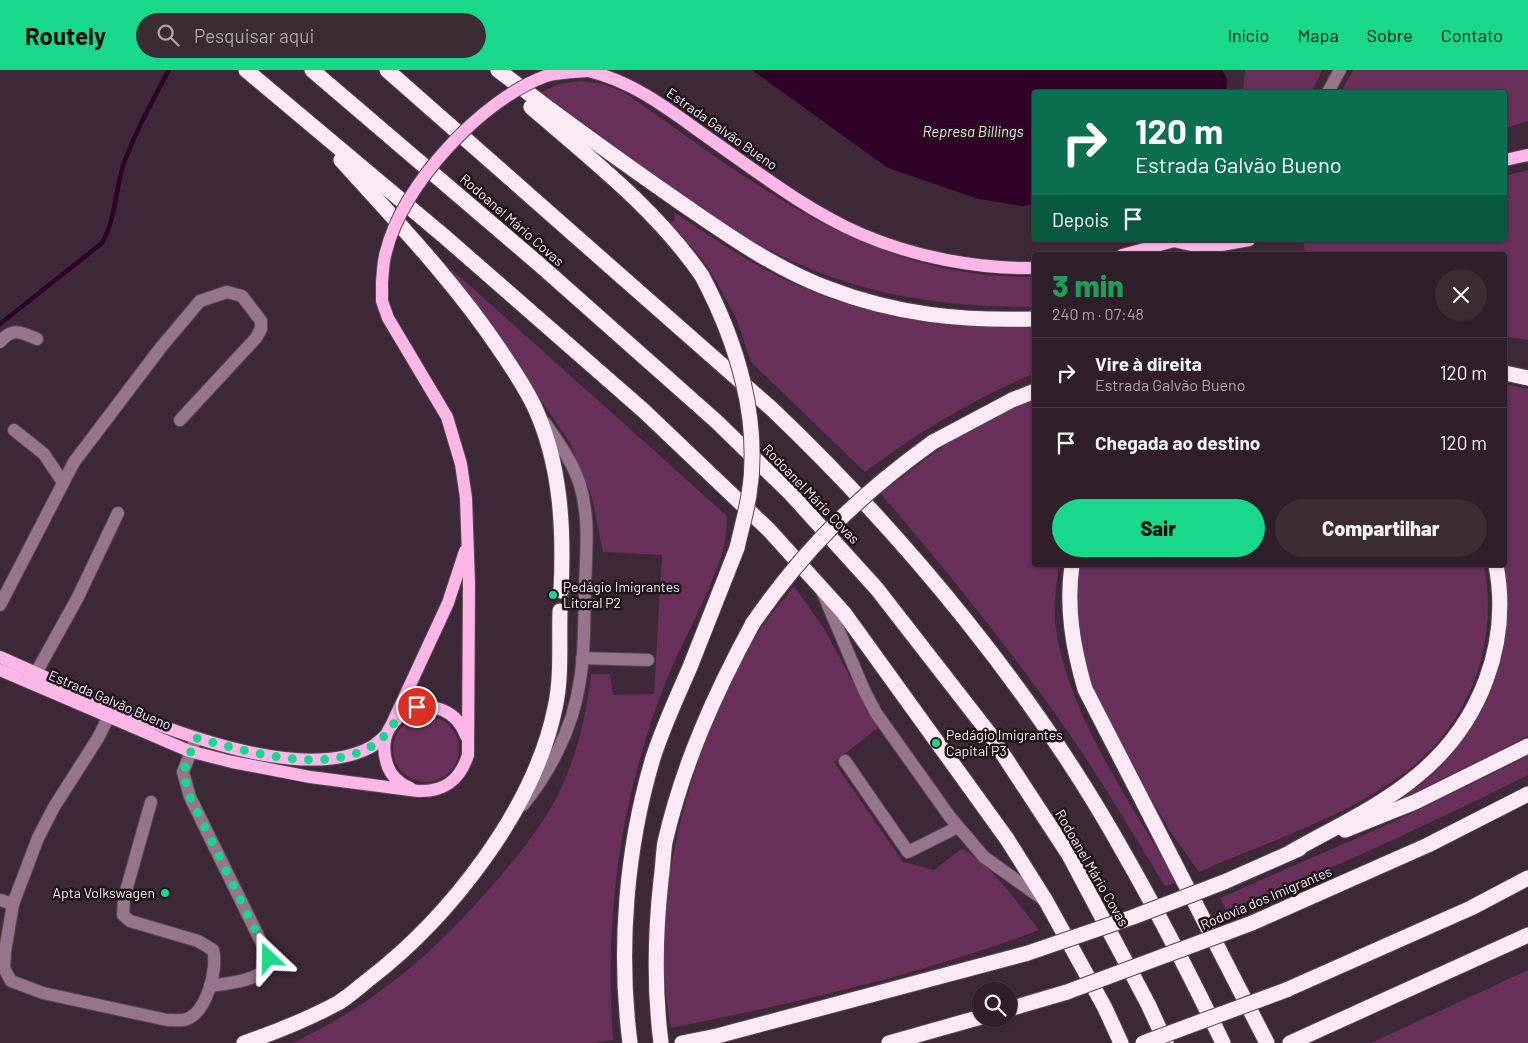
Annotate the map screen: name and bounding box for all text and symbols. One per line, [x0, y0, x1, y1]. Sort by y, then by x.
search box [136, 13, 486, 58]
text: Routely [25, 21, 106, 50]
icon: search [154, 21, 182, 49]
text: Pesquisar aqui [194, 24, 314, 47]
text: Início [1227, 24, 1269, 46]
text: Mapa [1297, 24, 1339, 46]
text: Sobre [1367, 24, 1413, 46]
text: Contato [1441, 24, 1503, 46]
street label: Estrada Galvão Bueno [664, 84, 781, 173]
text: 120 m [1135, 109, 1223, 151]
icon: right [1052, 110, 1117, 175]
water label: Represa Billings [922, 122, 1024, 140]
text: Estrada Galvão Bueno [1135, 151, 1342, 177]
street label: Rodoanel Mário Covas [457, 170, 568, 270]
icon: arrive [1119, 205, 1147, 233]
text: Depois [1052, 208, 1109, 231]
text: 3 min [1052, 267, 1124, 303]
button: close [1435, 269, 1487, 321]
text: 240 m · 07:48 [1052, 304, 1144, 323]
text: Vire à direita [1095, 352, 1202, 375]
icon: right [1052, 359, 1080, 387]
text: 120 m [1440, 361, 1487, 384]
text: Estrada Galvão Bueno [1095, 375, 1245, 394]
icon: arrive [1052, 429, 1080, 457]
text: Chegada ao destino [1095, 431, 1260, 454]
text: 120 m [1440, 431, 1487, 454]
street label: Rodoanel Mário Covas [759, 440, 863, 547]
button: Sair [1052, 499, 1265, 557]
button: Compartilhar [1275, 499, 1487, 557]
place label: Pedágio Imigrantes Litoral P2 [563, 578, 680, 611]
marker: Pedágio Imigrantes Litoral P2 [547, 589, 559, 601]
street label: Estrada Galvão Bueno [46, 666, 174, 733]
pin [396, 686, 438, 728]
icon: arrive [403, 693, 431, 721]
place label: Pedágio Imigrantes Capital P3 [946, 726, 1063, 759]
marker: Pedágio Imigrantes Capital P3 [930, 737, 942, 749]
street label: Rodoanel Mário Covas [1052, 806, 1133, 929]
street label: Rodovia dos Imigrantes [1198, 862, 1334, 933]
place label: Apta Volkswagen [52, 884, 155, 901]
marker: Apta Volkswagen [159, 887, 171, 899]
position arrow [242, 931, 294, 983]
map controls [972, 982, 1017, 1027]
button: search [972, 982, 1017, 1027]

